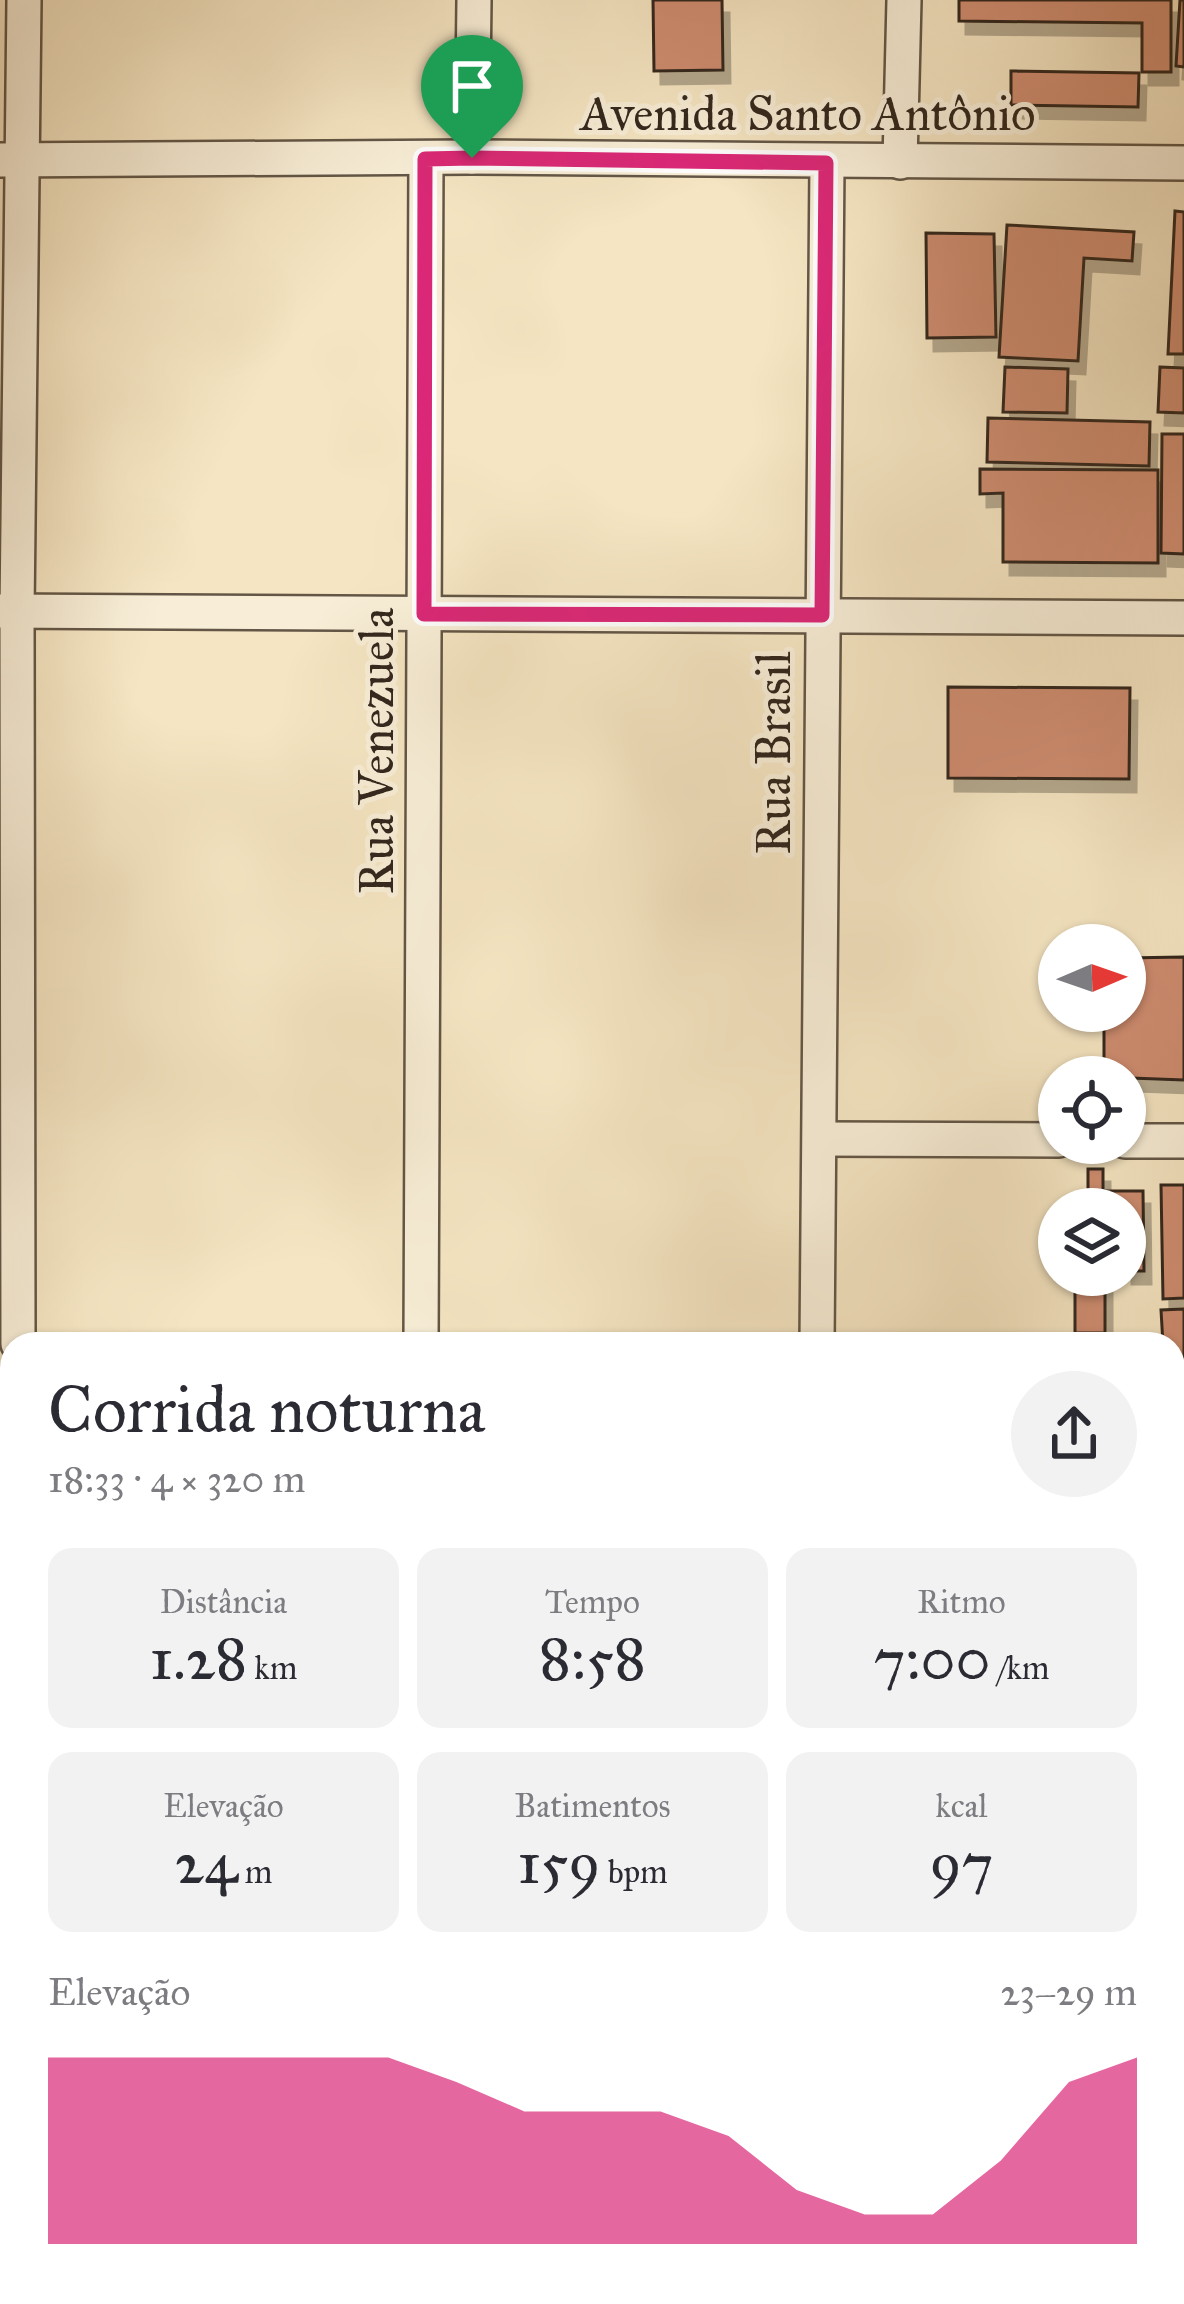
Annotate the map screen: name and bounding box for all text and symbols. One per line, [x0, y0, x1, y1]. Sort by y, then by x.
pin [421, 35, 523, 158]
icon: arrive [439, 53, 505, 119]
street label: Avenida Santo Antônio [578, 84, 1036, 143]
street label: Rua Venezuela [347, 607, 406, 894]
street label: Rua Brasil [744, 651, 803, 855]
north arrow [1038, 924, 1146, 1032]
map controls [1038, 924, 1146, 1296]
button: locate [1038, 1056, 1146, 1164]
button: layers [1038, 1188, 1146, 1296]
text: Corrida noturna [48, 1369, 485, 1450]
button: share [1011, 1371, 1137, 1497]
text: 18:33 · 4 × 320 m [48, 1455, 305, 1503]
text: Distância [160, 1582, 287, 1622]
text: Tempo [545, 1582, 640, 1622]
text: Ritmo [917, 1582, 1006, 1622]
text: 1.28 [150, 1622, 247, 1695]
text: 8:58 [539, 1622, 646, 1695]
text: 7:00 [873, 1622, 990, 1695]
text: km [247, 1648, 297, 1688]
text: /km [990, 1648, 1050, 1688]
text: Elevação [163, 1786, 284, 1826]
text: Batimentos [514, 1786, 671, 1826]
text: kcal [936, 1786, 987, 1826]
text: 24 [175, 1826, 238, 1899]
text: 159 [517, 1826, 601, 1899]
text: 97 [929, 1826, 994, 1899]
text: m [238, 1852, 272, 1892]
text: bpm [601, 1852, 668, 1892]
text: Elevação [48, 1968, 190, 2016]
text: 23–29 m [1000, 1968, 1137, 2016]

